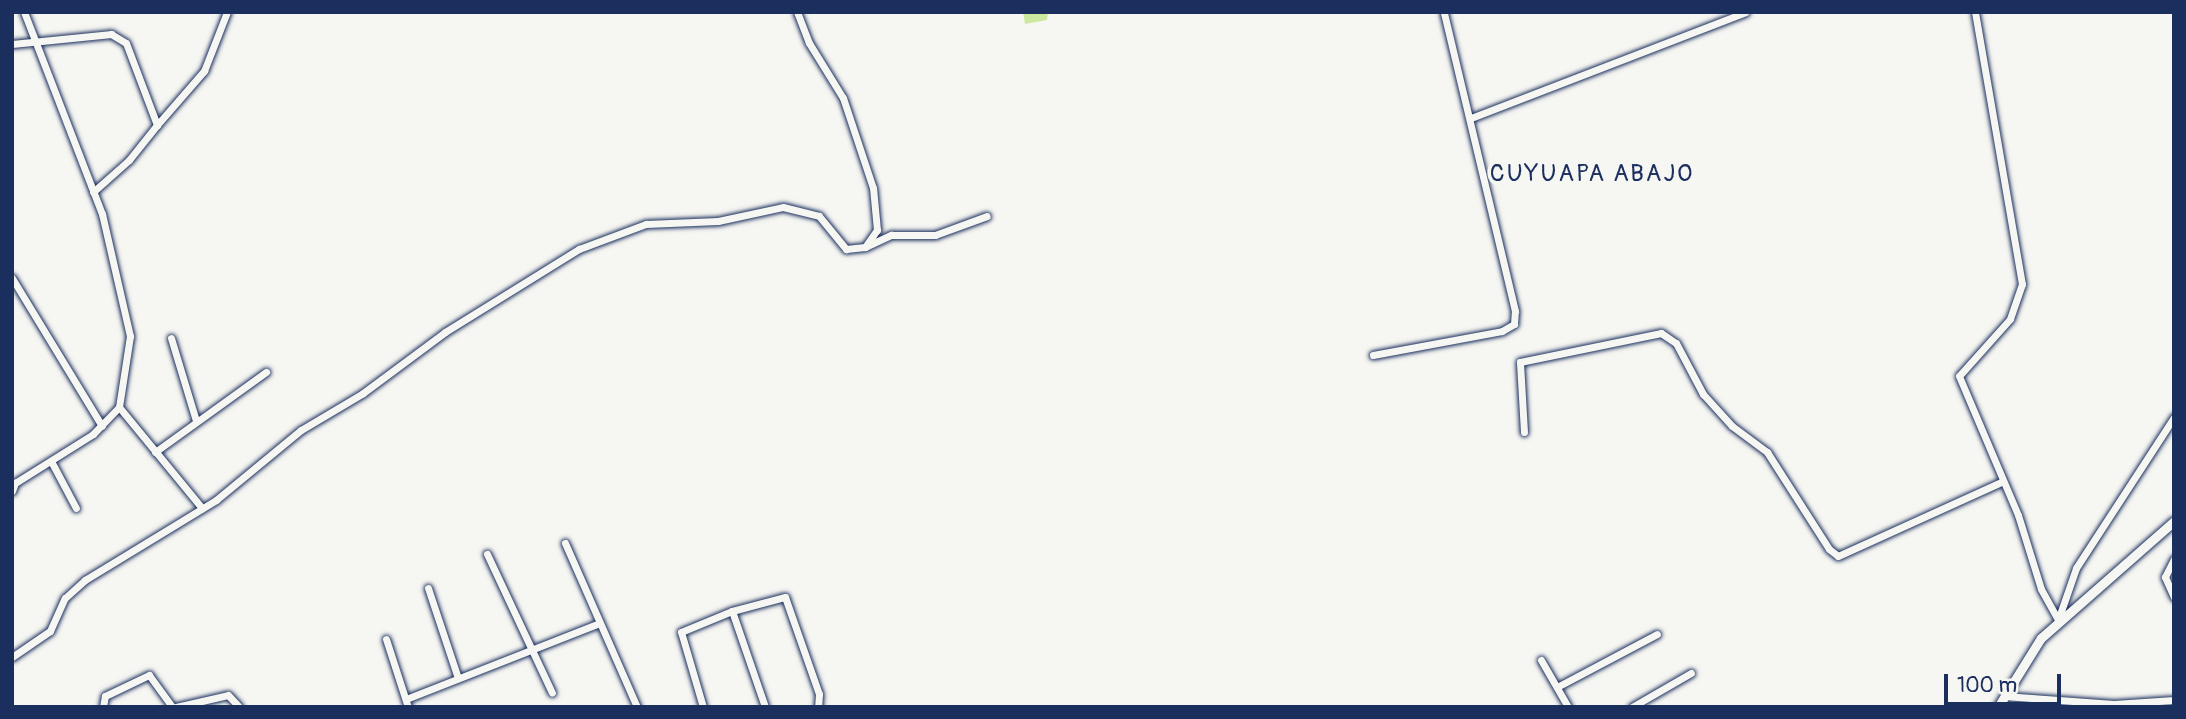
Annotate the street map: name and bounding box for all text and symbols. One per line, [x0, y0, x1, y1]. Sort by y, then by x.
district label: CUYUAPA ABAJO [1491, 160, 1693, 188]
scale bar [1948, 660, 2065, 704]
text: 100 m [1957, 672, 2017, 699]

